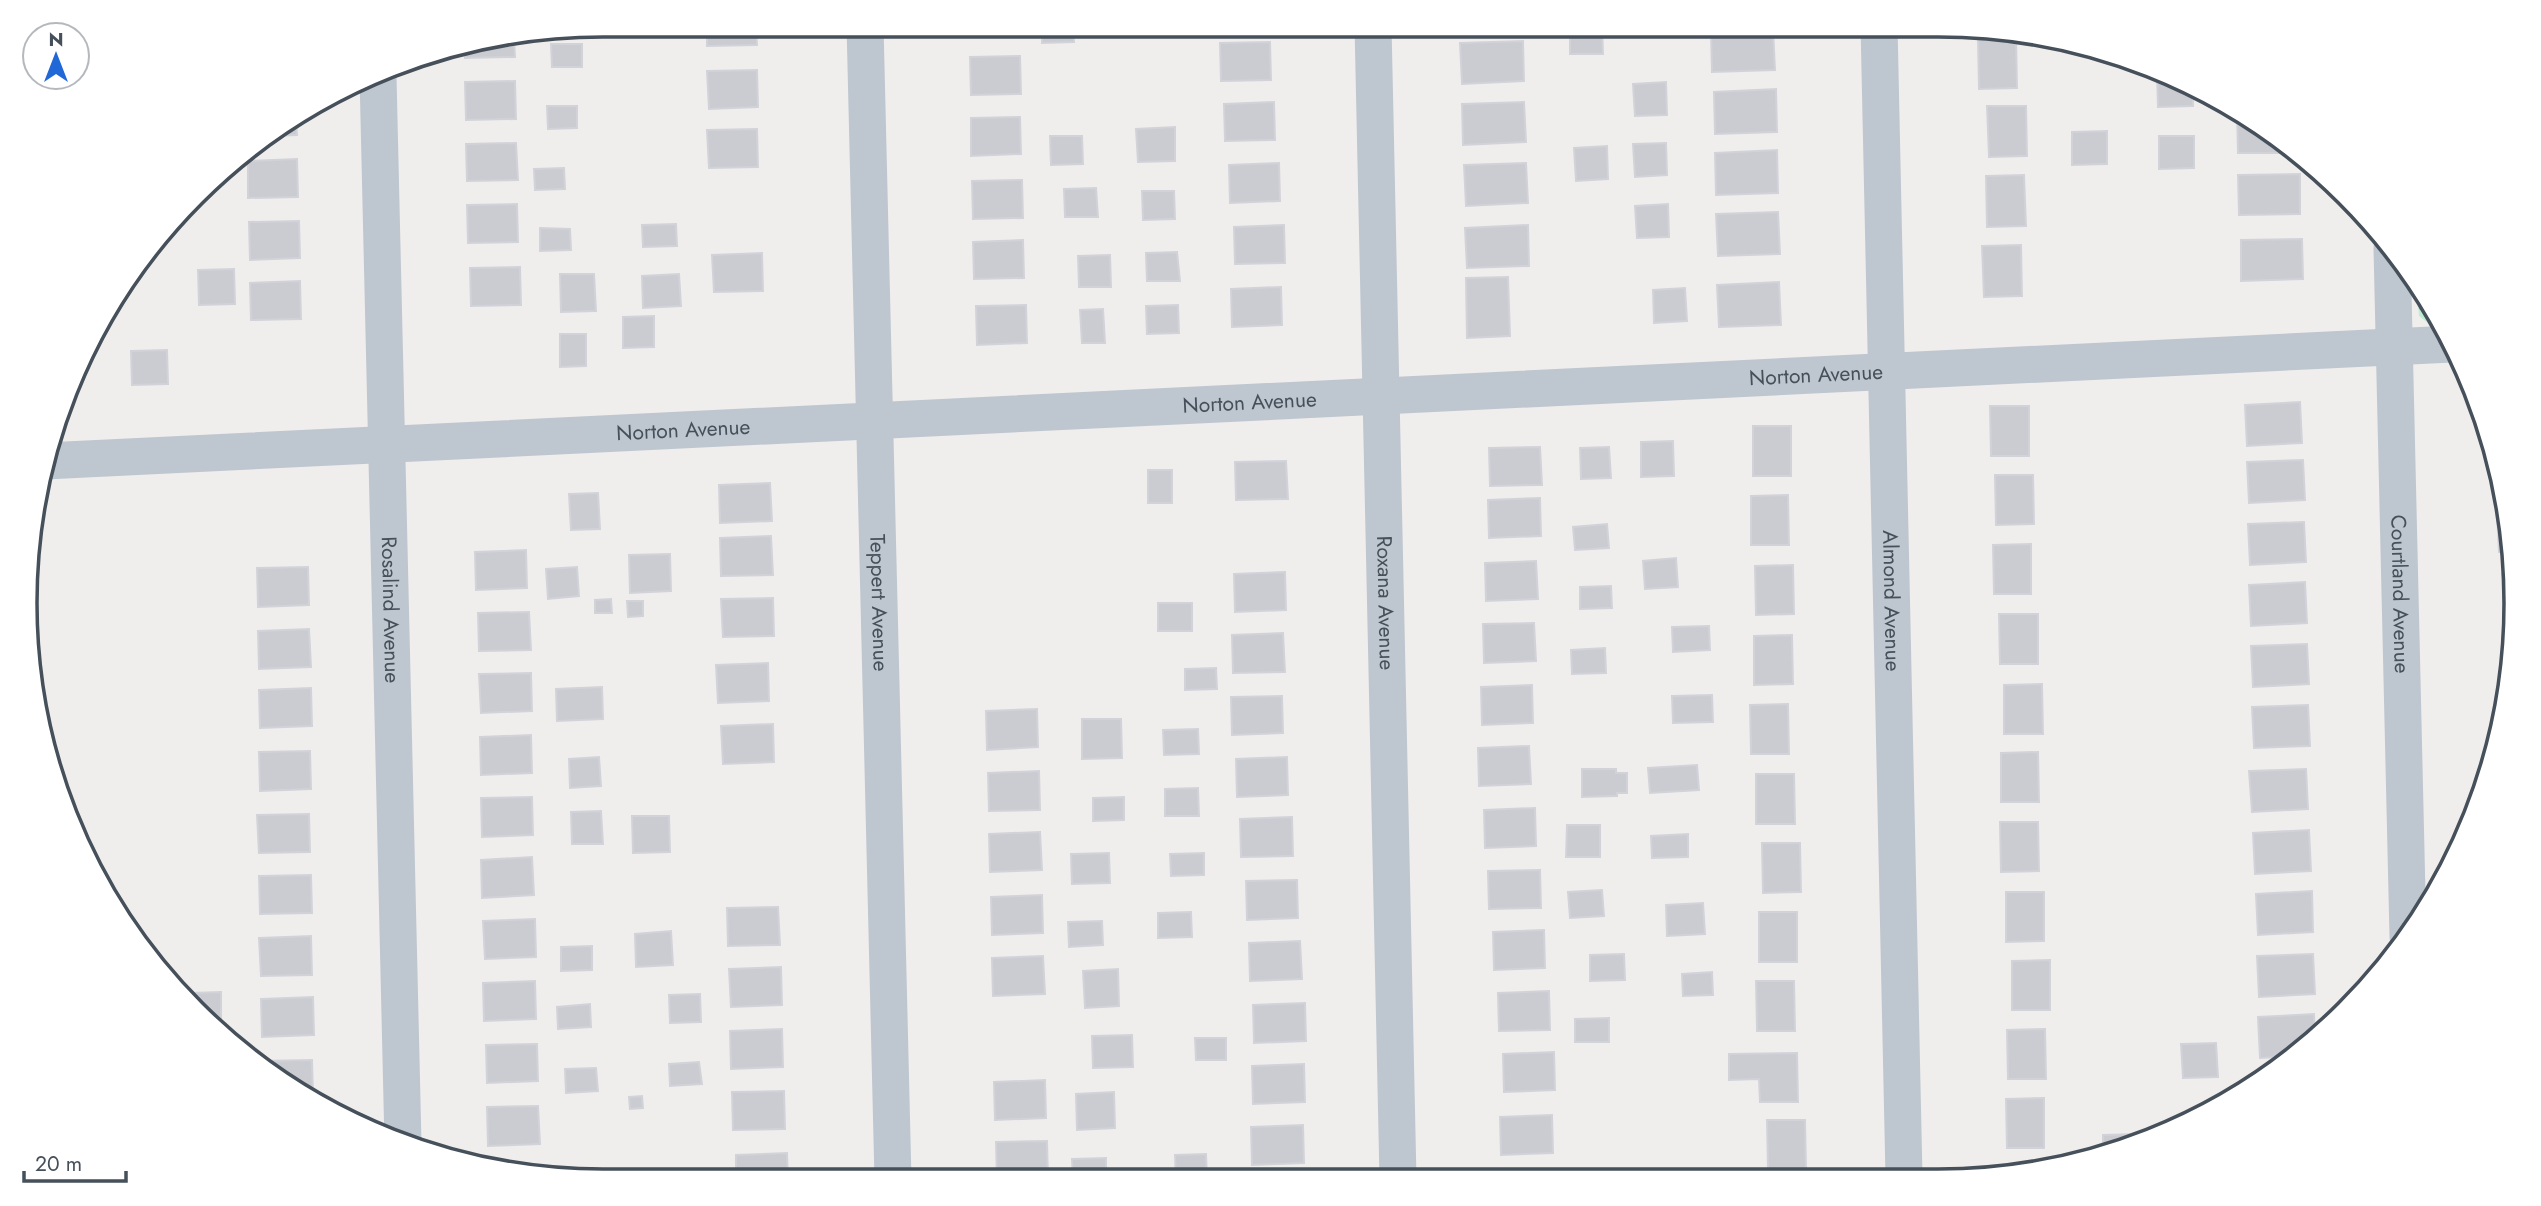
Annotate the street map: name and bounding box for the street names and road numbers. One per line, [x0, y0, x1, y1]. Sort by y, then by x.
street label: Norton Avenue [1748, 357, 1884, 393]
street label: Norton Avenue [1182, 384, 1318, 421]
street label: Norton Avenue [615, 412, 751, 448]
street label: Courtland Avenue [2383, 514, 2417, 674]
street label: Almond Avenue [1875, 530, 1908, 672]
street label: Teppert Avenue [862, 534, 896, 672]
street label: Roxana Avenue [1369, 535, 1402, 671]
street label: Rosalind Avenue [374, 536, 407, 684]

